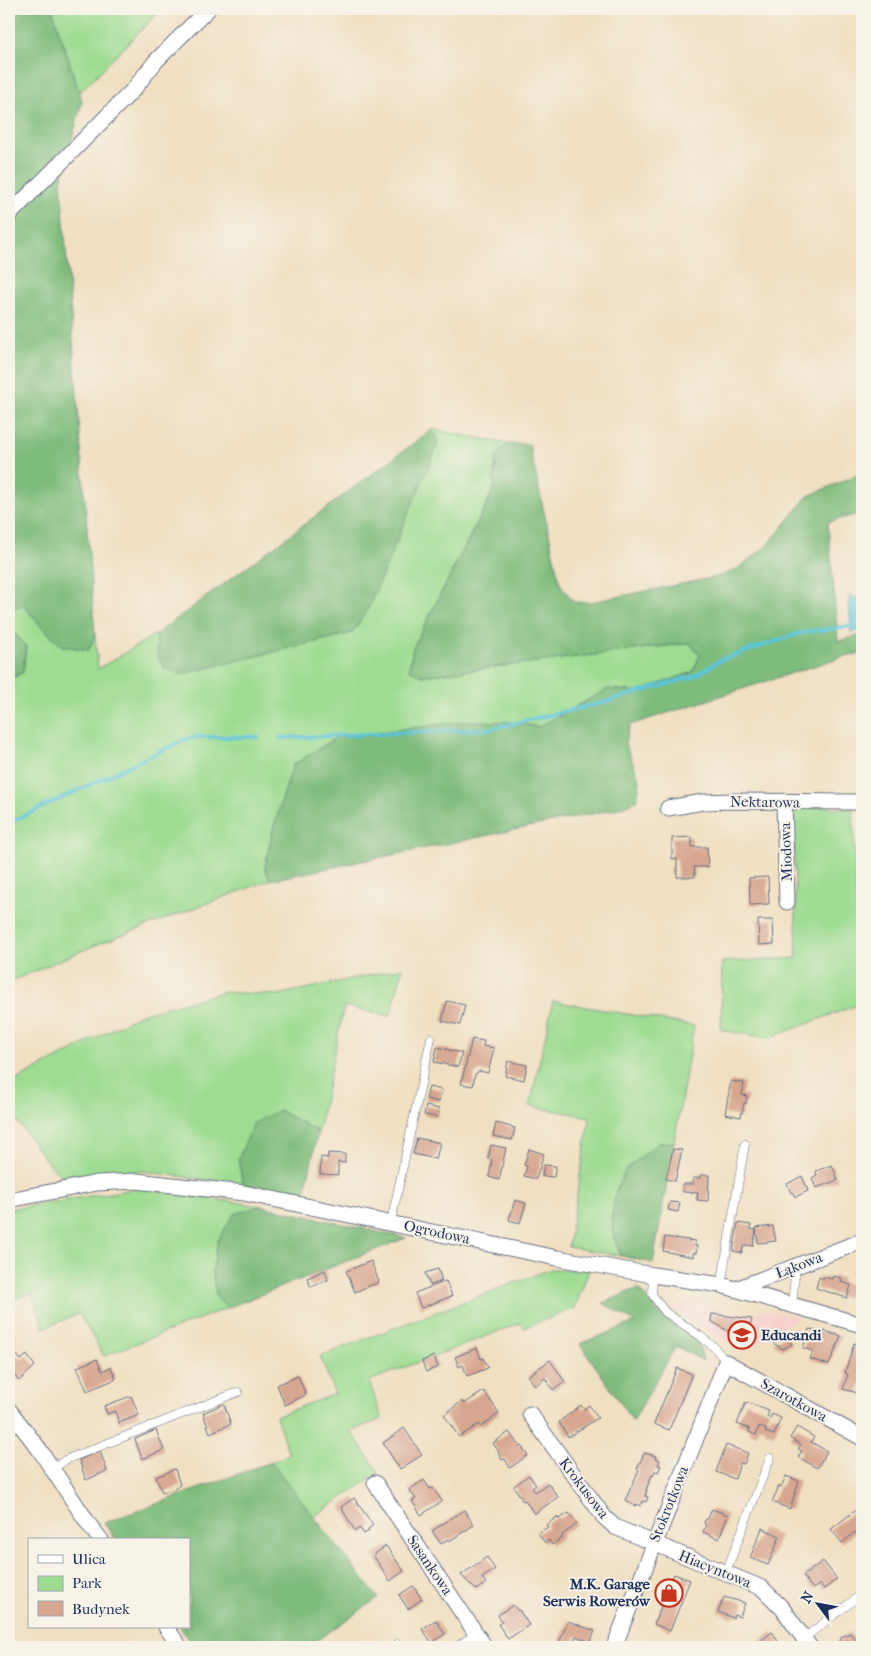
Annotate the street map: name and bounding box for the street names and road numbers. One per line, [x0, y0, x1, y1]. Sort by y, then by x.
street label: Nektarowa [730, 792, 801, 812]
street label: Miodowa [776, 821, 796, 882]
street label: Ogrodowa [402, 1216, 473, 1248]
street label: Łąkowa [773, 1247, 826, 1282]
street label: Szarotkowa [758, 1374, 831, 1426]
street label: Krokusowa [555, 1454, 613, 1523]
street label: Stokrotkowa [646, 1462, 693, 1545]
street label: Sasankowa [403, 1532, 457, 1599]
street label: Hiacyntowa [676, 1546, 755, 1592]

